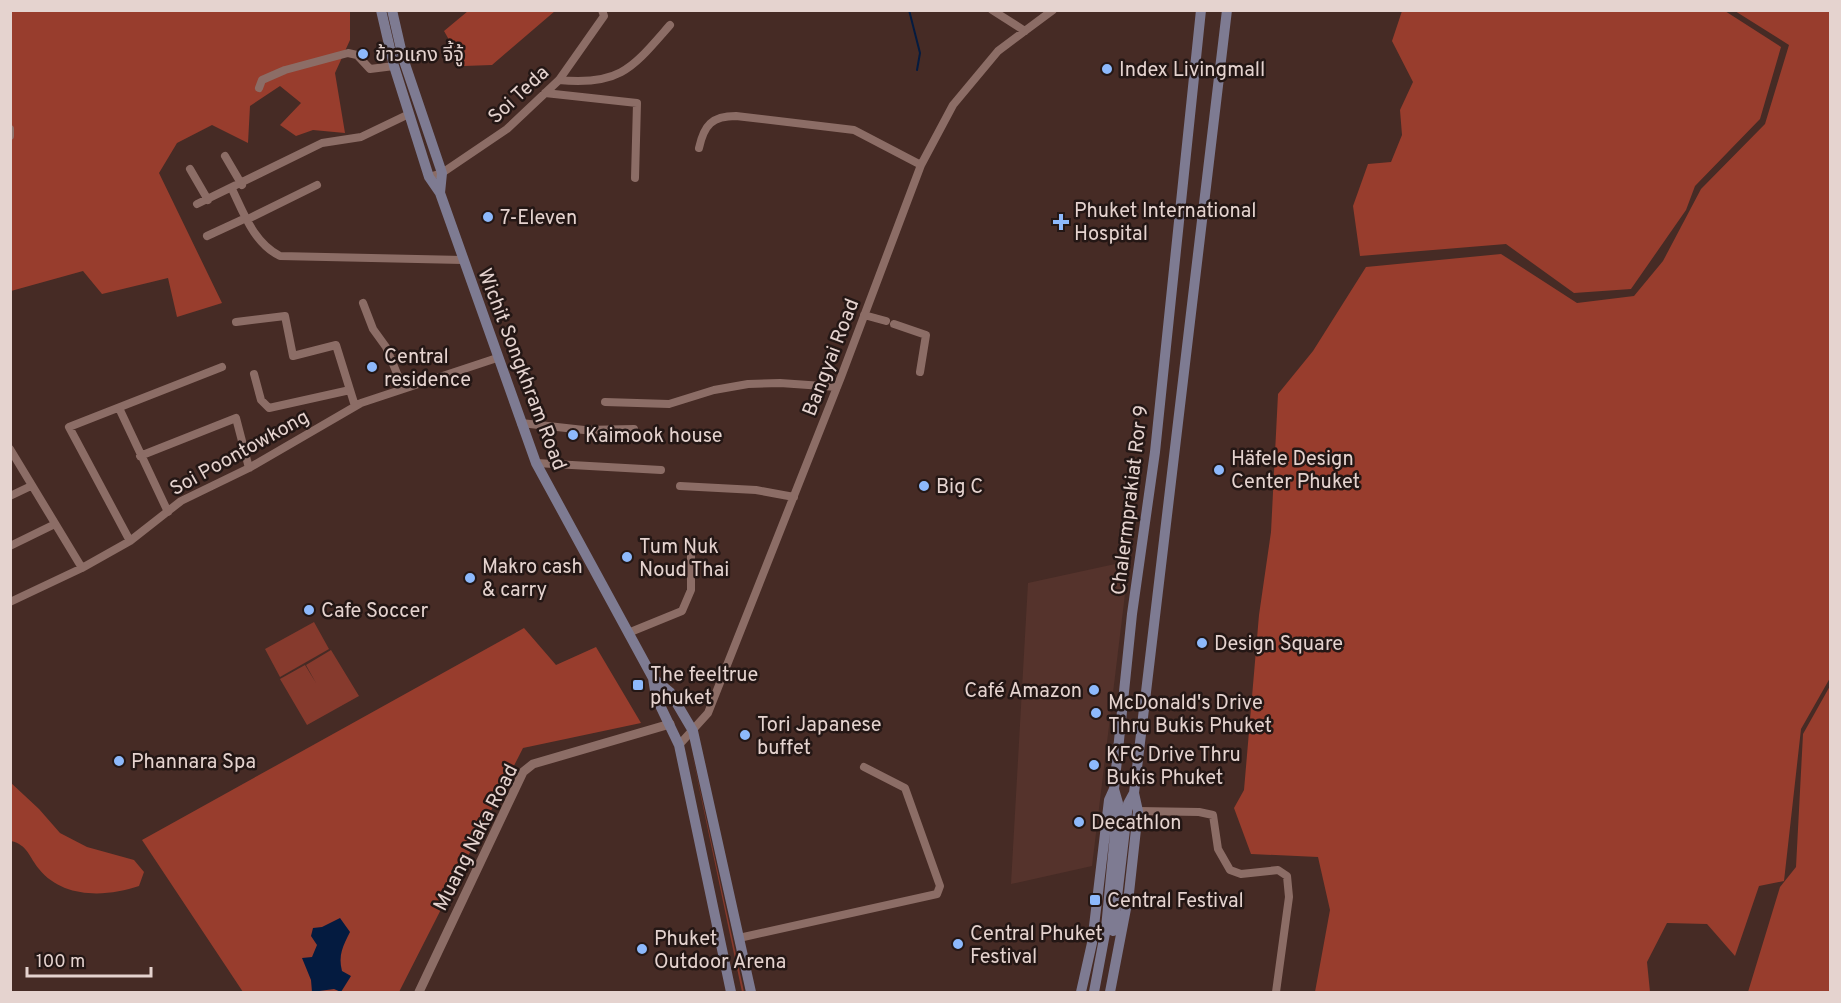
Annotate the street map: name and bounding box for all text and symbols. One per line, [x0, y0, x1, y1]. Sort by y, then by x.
place label: ข้าวแกง จี้จู้ [375, 40, 464, 69]
marker: ข้าวแกง จี้จู้ [356, 47, 370, 61]
place label: Index Livingmall [1119, 58, 1265, 84]
street label: Soi Teda [483, 61, 555, 130]
marker: Index Livingmall [1100, 62, 1114, 76]
place label: Phuket International Hospital [1074, 199, 1257, 248]
place label: 7-Eleven [500, 206, 577, 232]
marker: 7-Eleven [481, 210, 495, 224]
marker: Phuket International Hospital [1052, 213, 1070, 231]
street label: Wichit Songkhram Road [471, 265, 572, 474]
street label: Bangyai Road [798, 295, 866, 420]
place label: Central residence [384, 345, 471, 394]
marker: Central residence [365, 360, 379, 374]
street label: Chalermprakiat Ror 9 [1106, 404, 1156, 597]
street label: Soi Poontowkong [166, 405, 314, 503]
place label: Kaimook house [585, 424, 723, 450]
marker: Kaimook house [566, 428, 580, 442]
place label: Häfele Design Center Phuket [1231, 447, 1360, 496]
marker: Häfele Design Center Phuket [1212, 463, 1226, 477]
place label: Big C [936, 475, 983, 501]
marker: Big C [917, 479, 931, 493]
place label: Tum Nuk Noud Thai [639, 535, 729, 584]
marker: Tum Nuk Noud Thai [620, 550, 634, 564]
place label: Makro cash & carry [482, 555, 583, 604]
marker: Makro cash & carry [463, 571, 477, 585]
place label: Cafe Soccer [321, 599, 428, 625]
marker: Cafe Soccer [302, 603, 316, 617]
place label: Design Square [1214, 632, 1343, 658]
marker: Design Square [1195, 636, 1209, 650]
place label: The feeltrue phuket [650, 663, 758, 712]
marker: The feeltrue phuket [631, 678, 645, 692]
place label: Café Amazon [964, 679, 1082, 705]
marker: Café Amazon [1087, 683, 1101, 697]
place label: McDonald's Drive Thru Bukis Phuket [1108, 691, 1272, 740]
marker: McDonald's Drive Thru Bukis Phuket [1089, 706, 1103, 720]
place label: Tori Japanese buffet [757, 713, 882, 762]
marker: Tori Japanese buffet [738, 728, 752, 742]
place label: KFC Drive Thru Bukis Phuket [1106, 743, 1241, 792]
place label: Phannara Spa [131, 750, 256, 776]
marker: Phannara Spa [112, 754, 126, 768]
marker: KFC Drive Thru Bukis Phuket [1087, 758, 1101, 772]
street label: Muang Naka Road [429, 760, 525, 916]
place label: Decathlon [1091, 811, 1182, 837]
marker: Decathlon [1072, 815, 1086, 829]
place label: Central Festival [1107, 889, 1244, 915]
marker: Central Festival [1088, 893, 1102, 907]
place label: Central Phuket Festival [970, 922, 1103, 971]
place label: Phuket Outdoor Arena [654, 927, 786, 976]
marker: Central Phuket Festival [951, 937, 965, 951]
scale bar [27, 940, 152, 978]
marker: Phuket Outdoor Arena [635, 942, 649, 956]
text: 100 m [36, 951, 85, 974]

